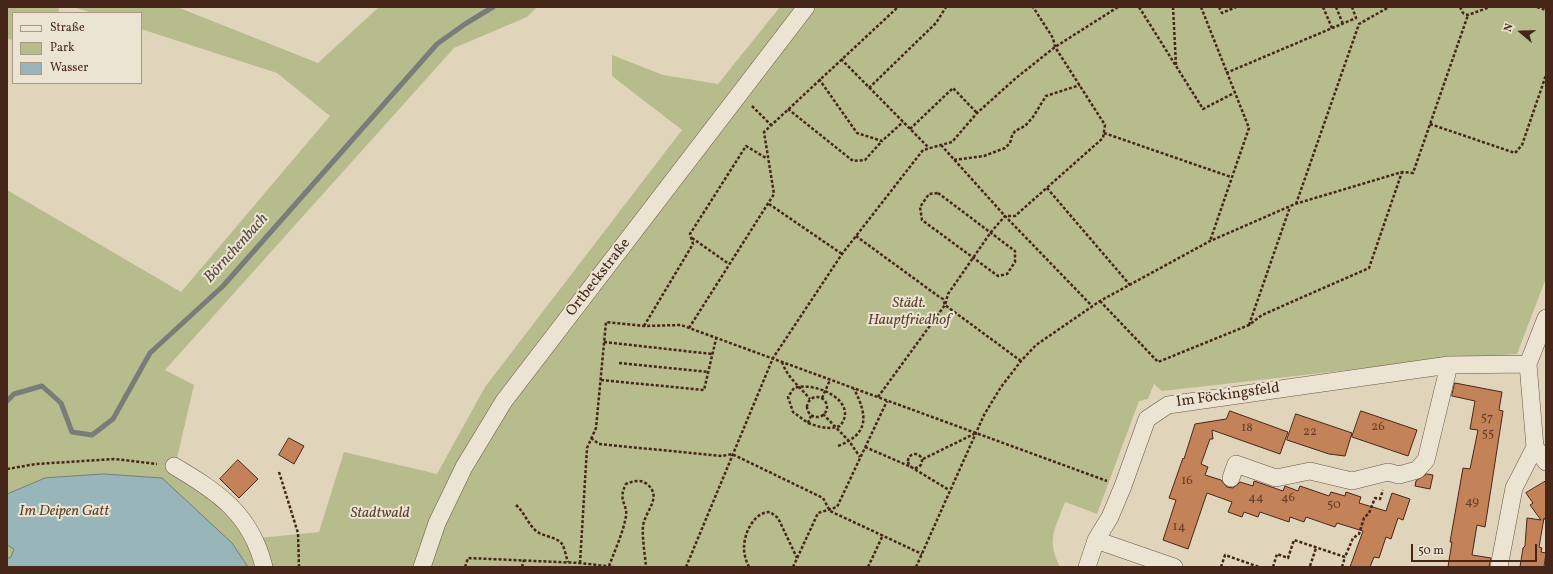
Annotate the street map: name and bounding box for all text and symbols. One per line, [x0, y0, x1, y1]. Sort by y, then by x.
legend [12, 12, 142, 84]
north arrow [1501, 12, 1541, 52]
text: Straße [50, 20, 85, 36]
text: N [1501, 22, 1518, 34]
text: Park [50, 40, 75, 56]
text: Wasser [50, 60, 88, 76]
water label: Börnchenbach [201, 210, 273, 288]
street label: Ortbeckstraße [563, 235, 635, 321]
park label: Städt. Hauptfriedhof [868, 295, 950, 330]
street label: Im Föckingsfeld [1175, 380, 1281, 412]
house number: 57 [1481, 411, 1493, 427]
house number: 26 [1371, 420, 1385, 436]
house number: 18 [1241, 421, 1253, 437]
house number: 22 [1303, 425, 1317, 441]
house number: 55 [1482, 427, 1494, 443]
house number: 16 [1181, 474, 1193, 490]
house number: 44 [1248, 491, 1264, 507]
house number: 46 [1281, 491, 1295, 507]
house number: 49 [1465, 495, 1479, 511]
house number: 50 [1327, 498, 1341, 514]
park label: Im Deipen Gatt [19, 503, 109, 521]
park label: Stadtwald [350, 505, 410, 523]
house number: 14 [1173, 520, 1185, 536]
scale bar [1413, 536, 1539, 562]
text: 50 m [1418, 543, 1444, 559]

